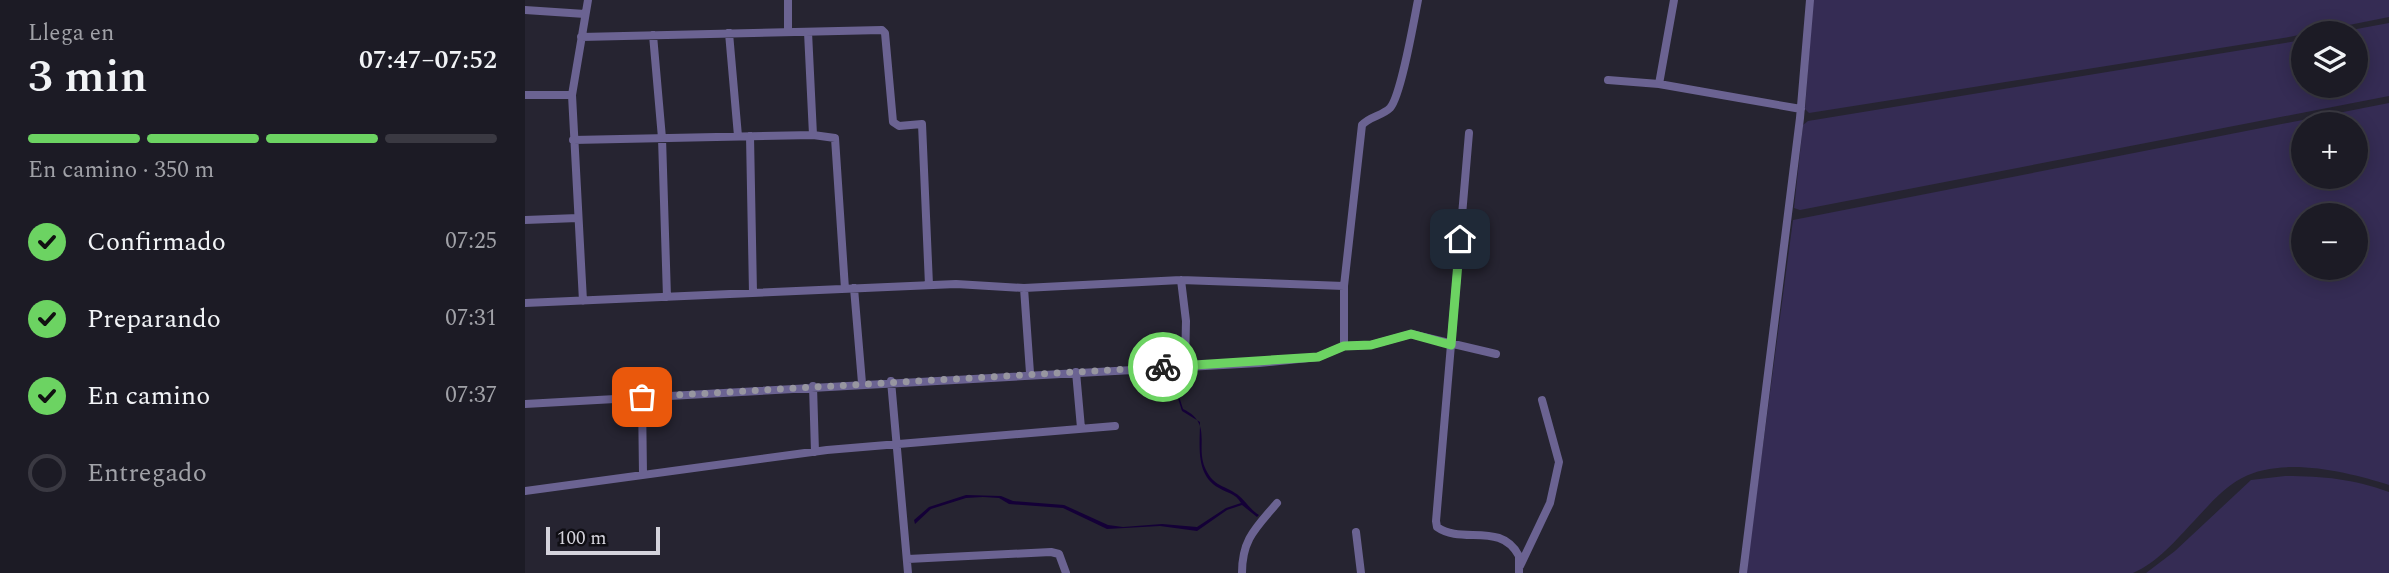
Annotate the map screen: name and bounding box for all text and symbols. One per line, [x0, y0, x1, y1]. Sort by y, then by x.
text: Llega en [28, 16, 114, 51]
map controls [2291, 21, 2368, 280]
button: layers [2291, 21, 2368, 98]
text: 07:47–07:52 [359, 40, 497, 80]
text: 3 min [28, 42, 147, 112]
button: + [2291, 112, 2368, 189]
text: En camino · 350 m [28, 153, 214, 188]
button: − [2291, 203, 2368, 280]
pin [1430, 209, 1490, 269]
icon: home [1441, 220, 1479, 258]
text: Confirmado [87, 222, 226, 262]
icon: check [28, 223, 66, 261]
text: 07:25 [445, 224, 497, 259]
text: Preparando [87, 299, 221, 339]
icon: check [28, 300, 66, 338]
text: 07:31 [445, 301, 497, 336]
courier [1128, 332, 1198, 402]
icon: bike [1144, 348, 1182, 386]
pin [612, 367, 672, 427]
text: En camino [87, 376, 210, 416]
icon: check [28, 377, 66, 415]
text: 07:37 [445, 378, 497, 413]
icon: bag [623, 378, 661, 416]
text: Entregado [87, 453, 207, 493]
scale bar [546, 524, 660, 556]
text: 100 m [557, 524, 607, 553]

